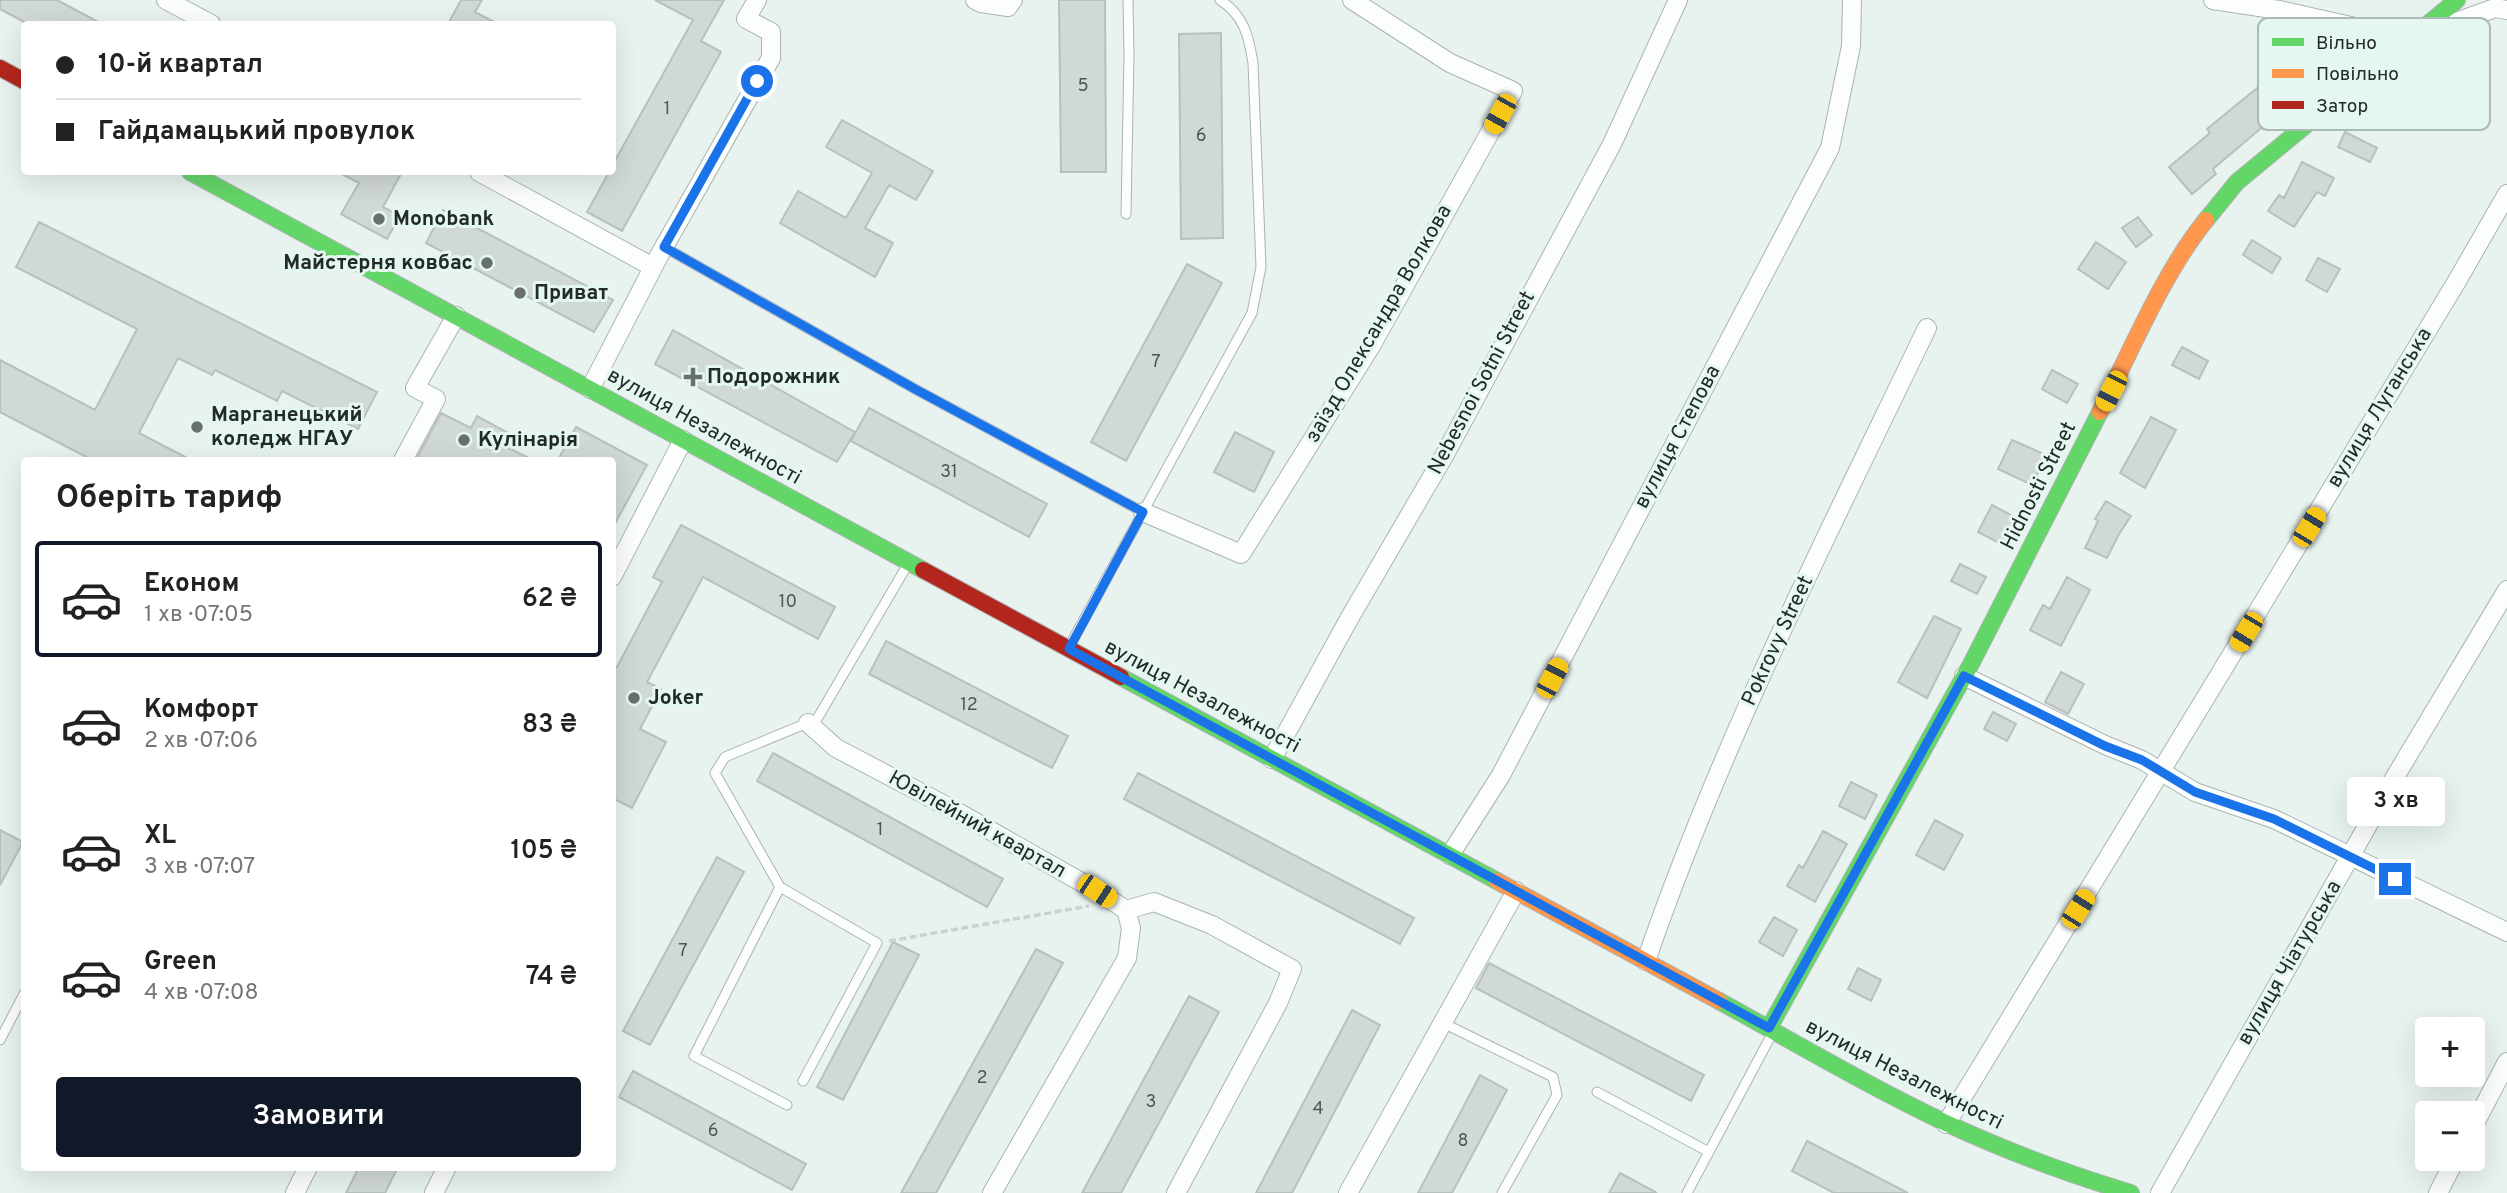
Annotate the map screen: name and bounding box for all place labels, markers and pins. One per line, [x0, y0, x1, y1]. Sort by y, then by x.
place label: Monobank [393, 206, 495, 233]
marker: Monobank [371, 211, 387, 227]
place label: Майстерня ковбас [283, 250, 473, 277]
marker: Майстерня ковбас [479, 255, 495, 271]
place label: Приват [534, 280, 608, 307]
marker: Приват [512, 285, 528, 301]
place label: Подорожник [707, 364, 840, 391]
marker: Подорожник [685, 369, 701, 385]
place label: Марганецький коледж НГАУ [211, 402, 363, 453]
marker: Марганецький коледж НГАУ [189, 419, 205, 435]
place label: Кулінарія [478, 427, 578, 454]
marker: Кулінарія [456, 432, 472, 448]
place label: Joker [648, 685, 704, 712]
marker: Joker [626, 690, 642, 706]

